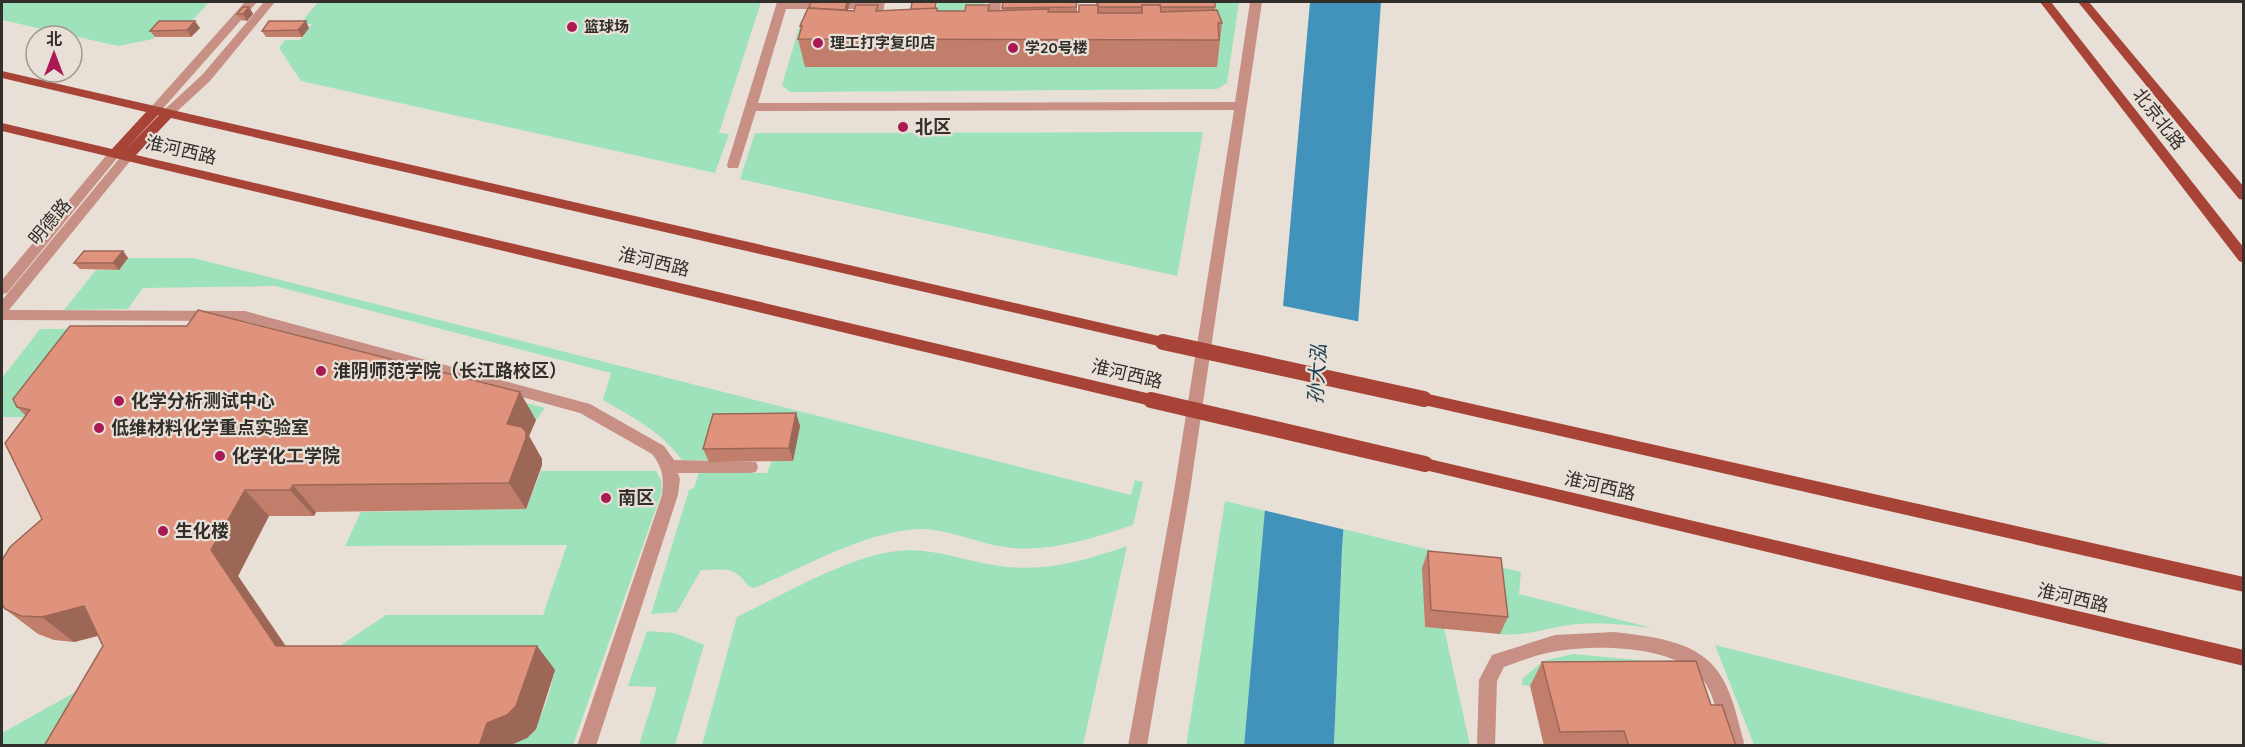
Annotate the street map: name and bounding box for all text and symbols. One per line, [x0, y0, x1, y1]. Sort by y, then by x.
place label: 篮球场 [584, 17, 629, 36]
marker: 篮球场 [565, 20, 579, 34]
north arrow [24, 24, 84, 84]
text: 北 [46, 29, 62, 49]
place label: 理工打字复印店 [830, 33, 935, 52]
marker: 理工打字复印店 [811, 36, 825, 50]
place label: 学20号楼 [1025, 38, 1088, 57]
marker: 学20号楼 [1006, 41, 1020, 55]
street label: 北京北路 [2128, 83, 2191, 154]
place label: 北区 [915, 115, 951, 138]
marker: 北区 [896, 120, 910, 134]
street label: 淮河西路 [143, 130, 219, 169]
street label: 明德路 [23, 194, 76, 250]
street label: 淮河西路 [616, 242, 692, 281]
water label: 孙大泓 [1302, 343, 1331, 405]
street label: 淮河西路 [1089, 354, 1165, 393]
place label: 淮阴师范学院（长江路校区） [333, 359, 567, 382]
marker: 淮阴师范学院（长江路校区） [314, 364, 328, 378]
place label: 化学分析测试中心 [131, 389, 275, 412]
marker: 化学分析测试中心 [112, 394, 126, 408]
place label: 低维材料化学重点实验室 [111, 416, 309, 439]
marker: 低维材料化学重点实验室 [92, 421, 106, 435]
place label: 化学化工学院 [232, 444, 340, 467]
marker: 化学化工学院 [213, 449, 227, 463]
street label: 淮河西路 [1562, 466, 1638, 505]
place label: 南区 [618, 486, 654, 509]
marker: 南区 [599, 491, 613, 505]
place label: 生化楼 [175, 519, 229, 542]
marker: 生化楼 [156, 524, 170, 538]
street label: 淮河西路 [2035, 578, 2111, 617]

